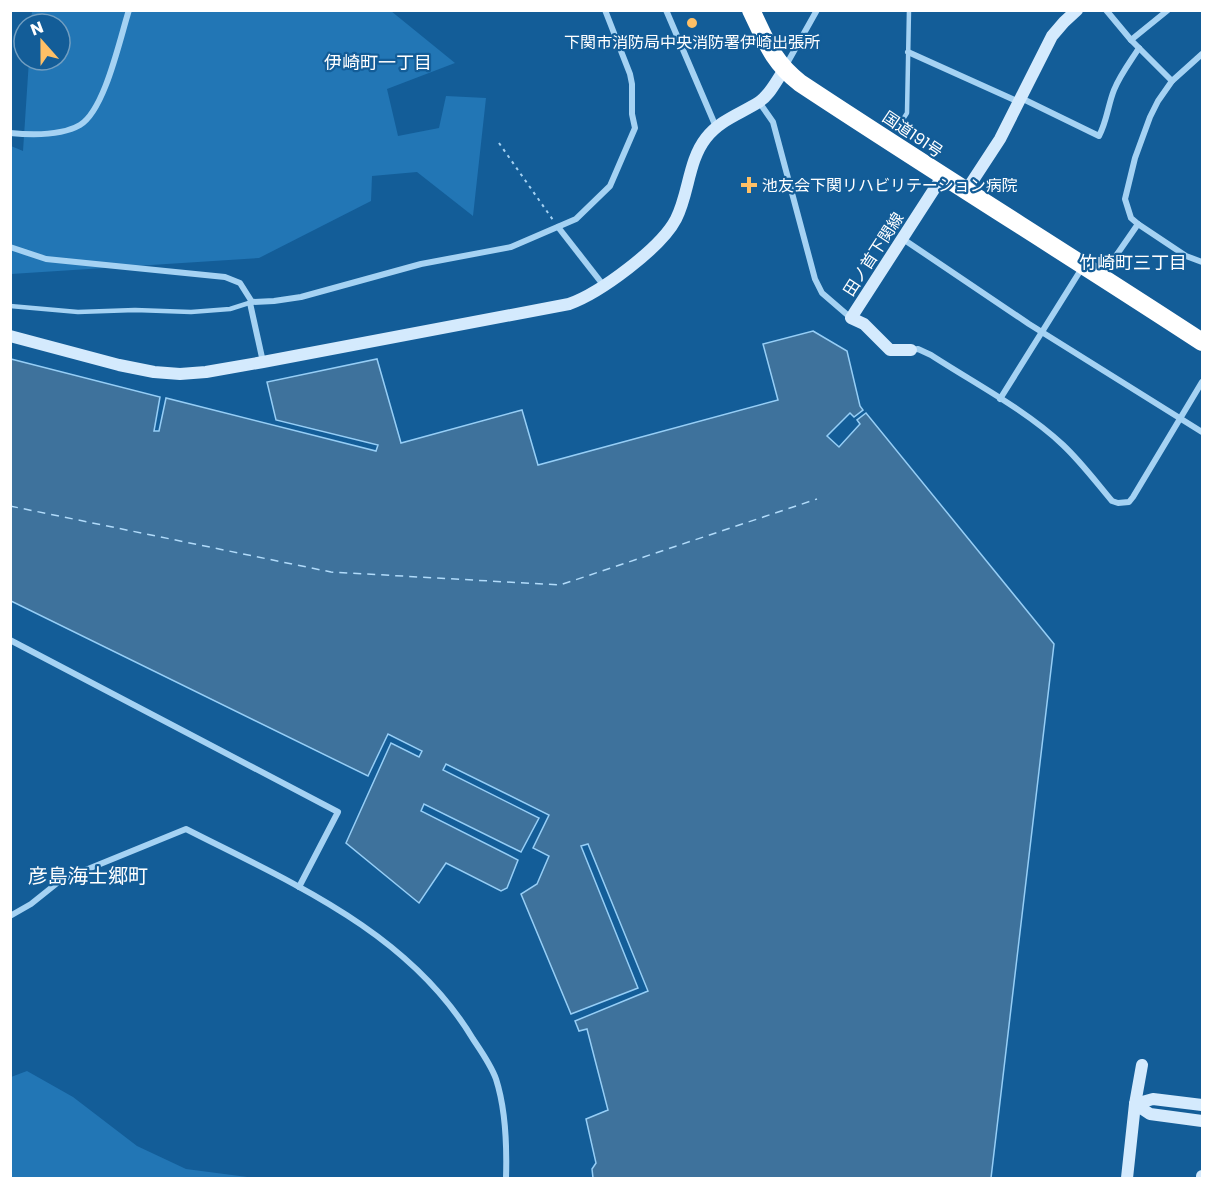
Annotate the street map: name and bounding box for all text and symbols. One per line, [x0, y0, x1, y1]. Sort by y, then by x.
north arrow [12, 12, 72, 72]
text: N [27, 16, 47, 41]
marker: 下関市消防局中央消防署伊崎出張所 [685, 16, 699, 30]
place label: 下関市消防局中央消防署伊崎出張所 [564, 31, 820, 54]
district label: 伊崎町一丁目 [324, 50, 432, 75]
street label: 国道191号 [878, 106, 947, 163]
place label: 池友会下関リハビリテーション病院 [762, 174, 1018, 197]
marker: 池友会下関リハビリテーション病院 [740, 176, 758, 194]
street label: 田ノ首下関線 [838, 208, 909, 301]
district label: 竹崎町三丁目 [1079, 250, 1187, 275]
district label: 彦島海士郷町 [28, 862, 148, 890]

